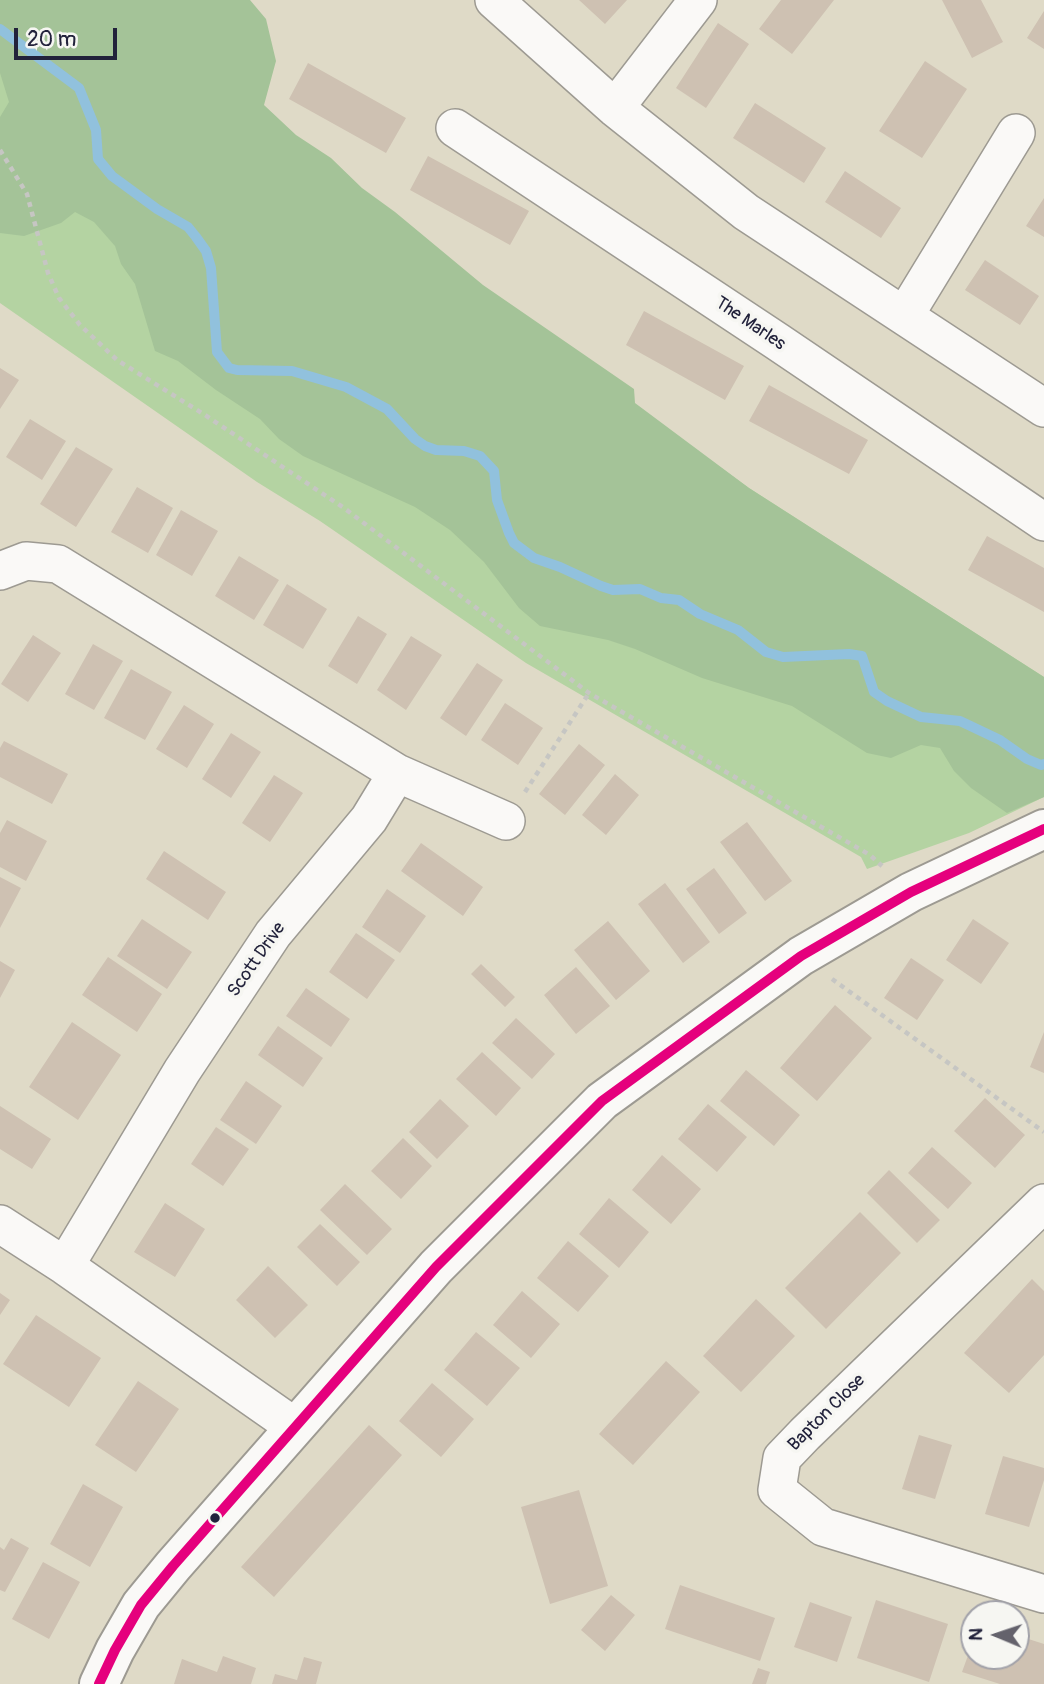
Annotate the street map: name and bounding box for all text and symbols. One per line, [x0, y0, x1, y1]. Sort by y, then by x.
scale bar [18, 14, 121, 58]
text: 20 m [27, 26, 76, 53]
street label: The Marles [711, 293, 789, 355]
street label: Scott Drive [223, 919, 291, 1001]
street label: Bapton Close [784, 1370, 870, 1456]
unlabelled marker [208, 1511, 222, 1525]
north arrow [960, 1600, 1030, 1670]
text: N [964, 1628, 988, 1641]

